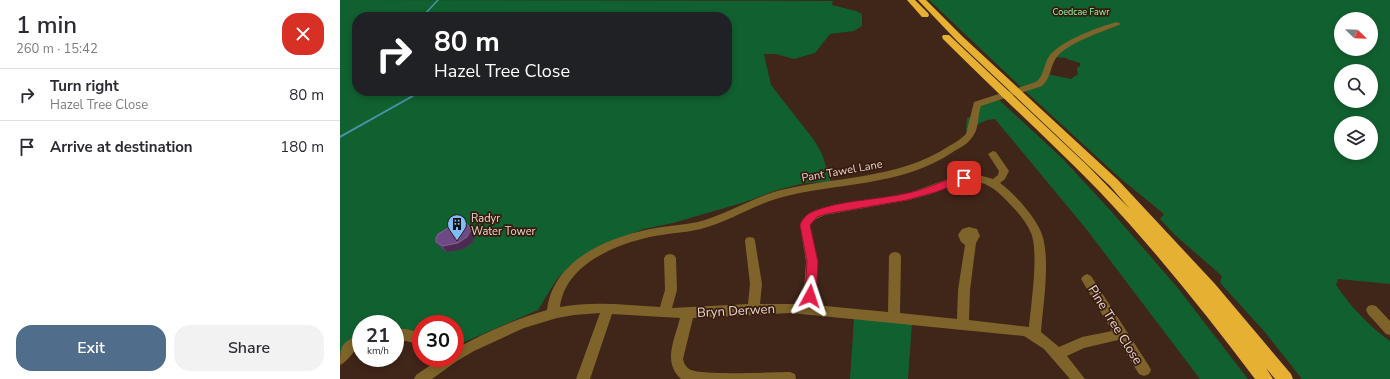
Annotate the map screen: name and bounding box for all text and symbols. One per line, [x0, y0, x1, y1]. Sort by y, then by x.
park label: Coedcae Fawr [1052, 6, 1110, 18]
text: 1 min [16, 9, 77, 41]
north arrow [1334, 12, 1378, 56]
map controls [1334, 12, 1378, 160]
button: close [282, 13, 324, 55]
text: 80 m [434, 23, 500, 61]
icon: right [368, 28, 420, 80]
text: 260 m · 15:42 [16, 40, 98, 58]
text: Hazel Tree Close [434, 59, 570, 83]
button: search [1334, 64, 1378, 108]
text: Turn right [50, 76, 119, 96]
icon: right [16, 84, 38, 106]
text: 80 m [289, 85, 324, 105]
text: Hazel Tree Close [50, 96, 148, 114]
button: layers [1334, 116, 1378, 160]
icon: arrive [16, 136, 38, 158]
text: Arrive at destination [50, 137, 193, 157]
text: 180 m [280, 137, 324, 157]
street label: Pant Tawel Lane [800, 156, 884, 186]
pin [947, 161, 981, 195]
icon: arrive [953, 167, 975, 189]
place label: Radyr Water Tower [471, 211, 536, 239]
building icon: Radyr Water Tower [446, 213, 468, 241]
position arrow [789, 275, 831, 317]
street label: Pine Tree Close [1083, 282, 1147, 368]
street label: Bryn Derwen [697, 300, 775, 322]
speed limit sign: 30 [412, 315, 464, 367]
text: 21 [366, 322, 390, 349]
button: Exit [16, 325, 166, 371]
button: Share [174, 325, 324, 371]
text: km/h [367, 344, 389, 358]

